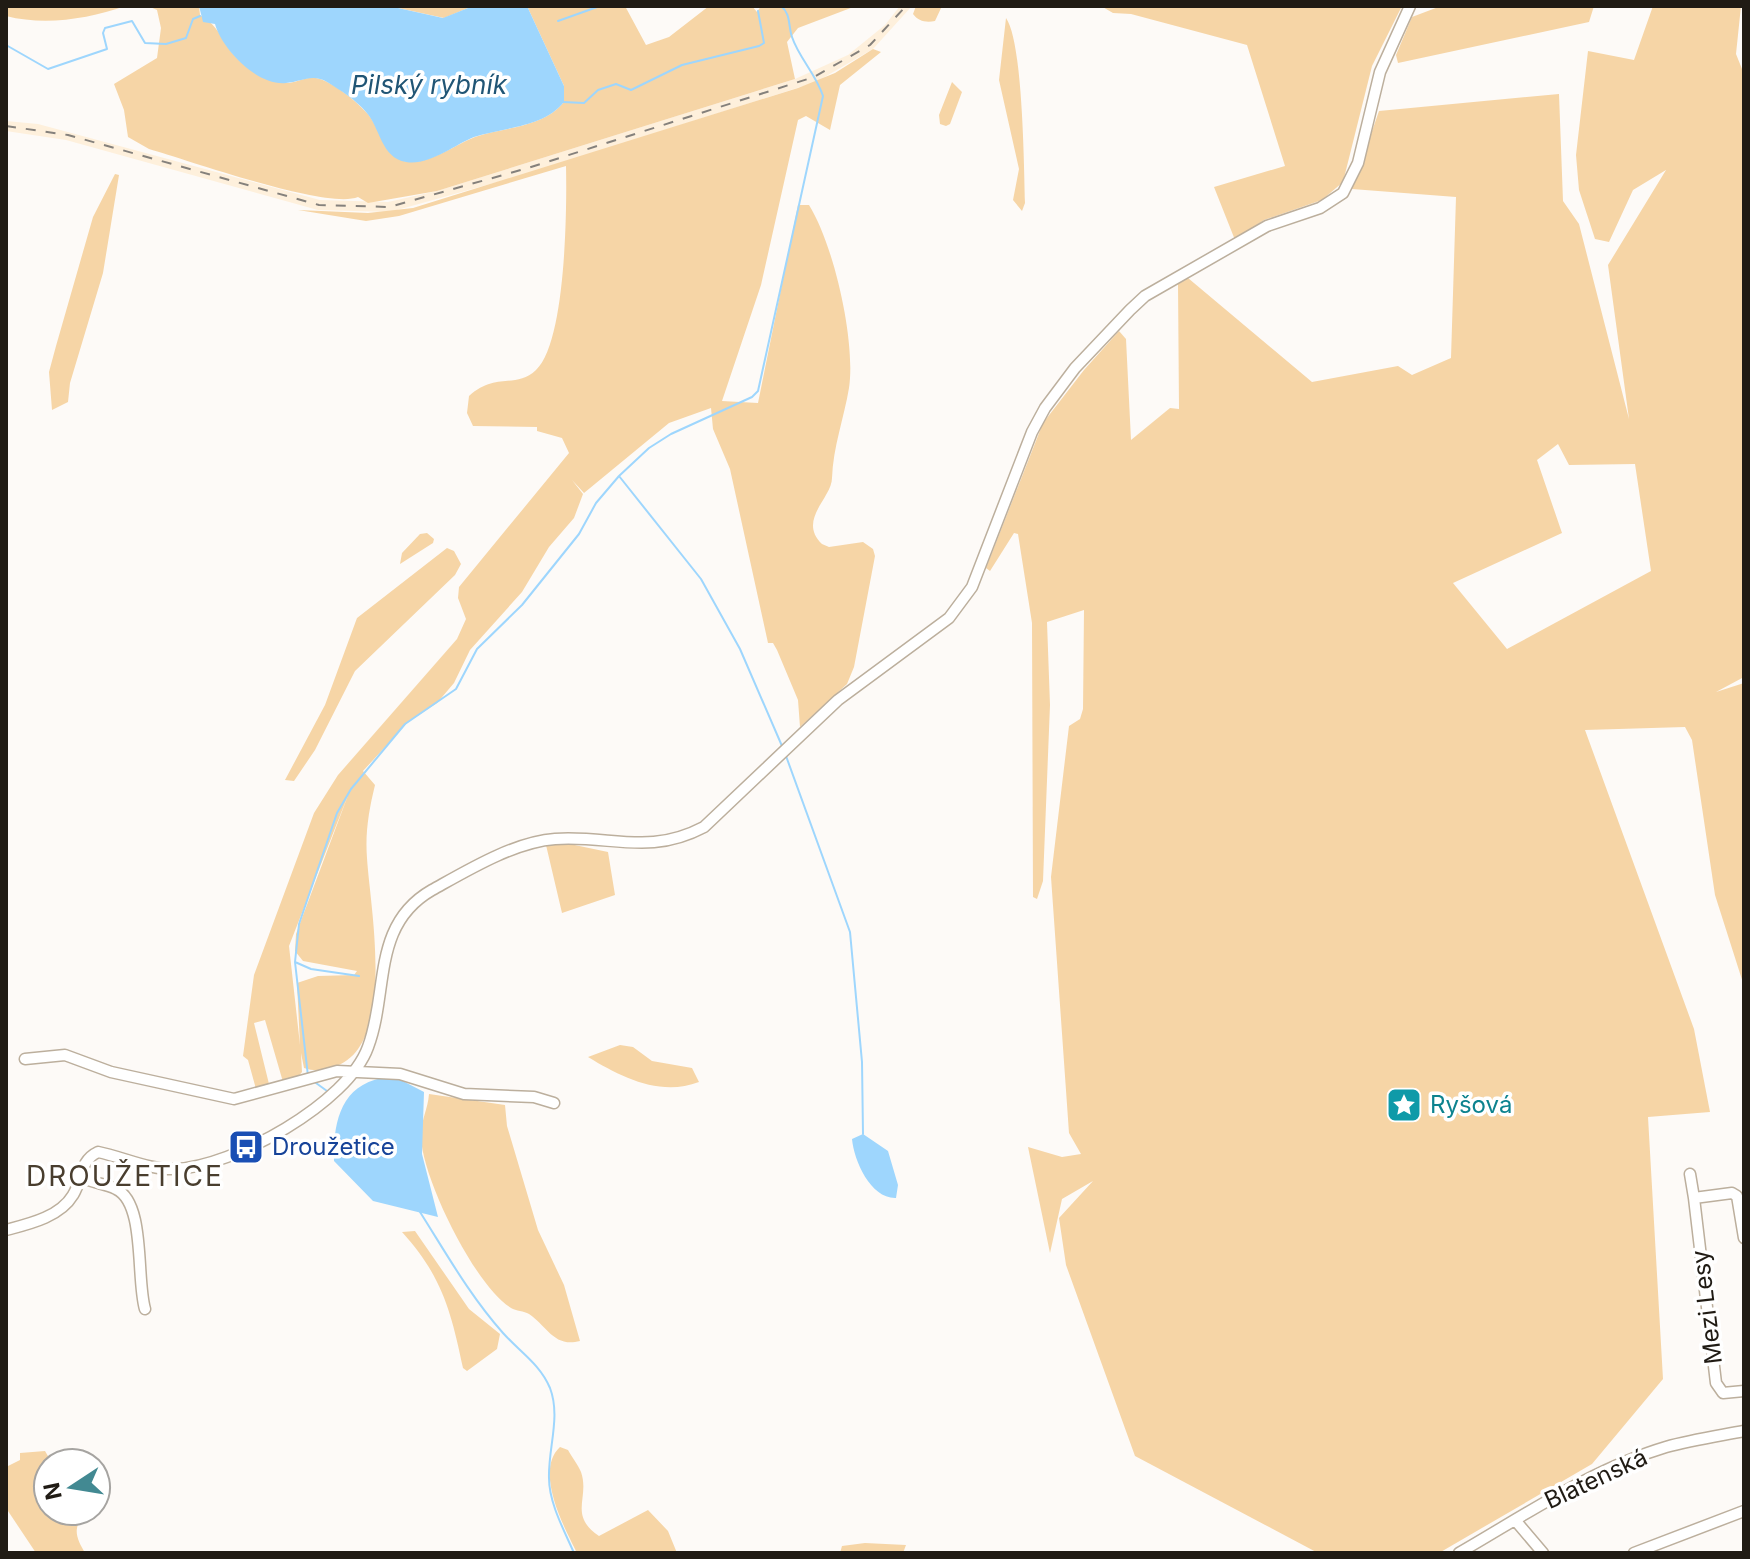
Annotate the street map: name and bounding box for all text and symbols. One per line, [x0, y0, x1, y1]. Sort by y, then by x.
water label: Pilský rybník [351, 69, 508, 100]
place icon: Ryšová [1385, 1086, 1423, 1124]
place label: Ryšová [1430, 1090, 1512, 1119]
bus stop icon: Droužetice [227, 1128, 265, 1166]
place label: Droužetice [272, 1132, 395, 1161]
district label: DROUŽETICE [26, 1159, 224, 1193]
street label: Mezi Lesy [1685, 1248, 1728, 1366]
street label: Blatenská [1540, 1442, 1652, 1515]
north arrow [32, 1447, 112, 1527]
text: N [38, 1480, 67, 1502]

